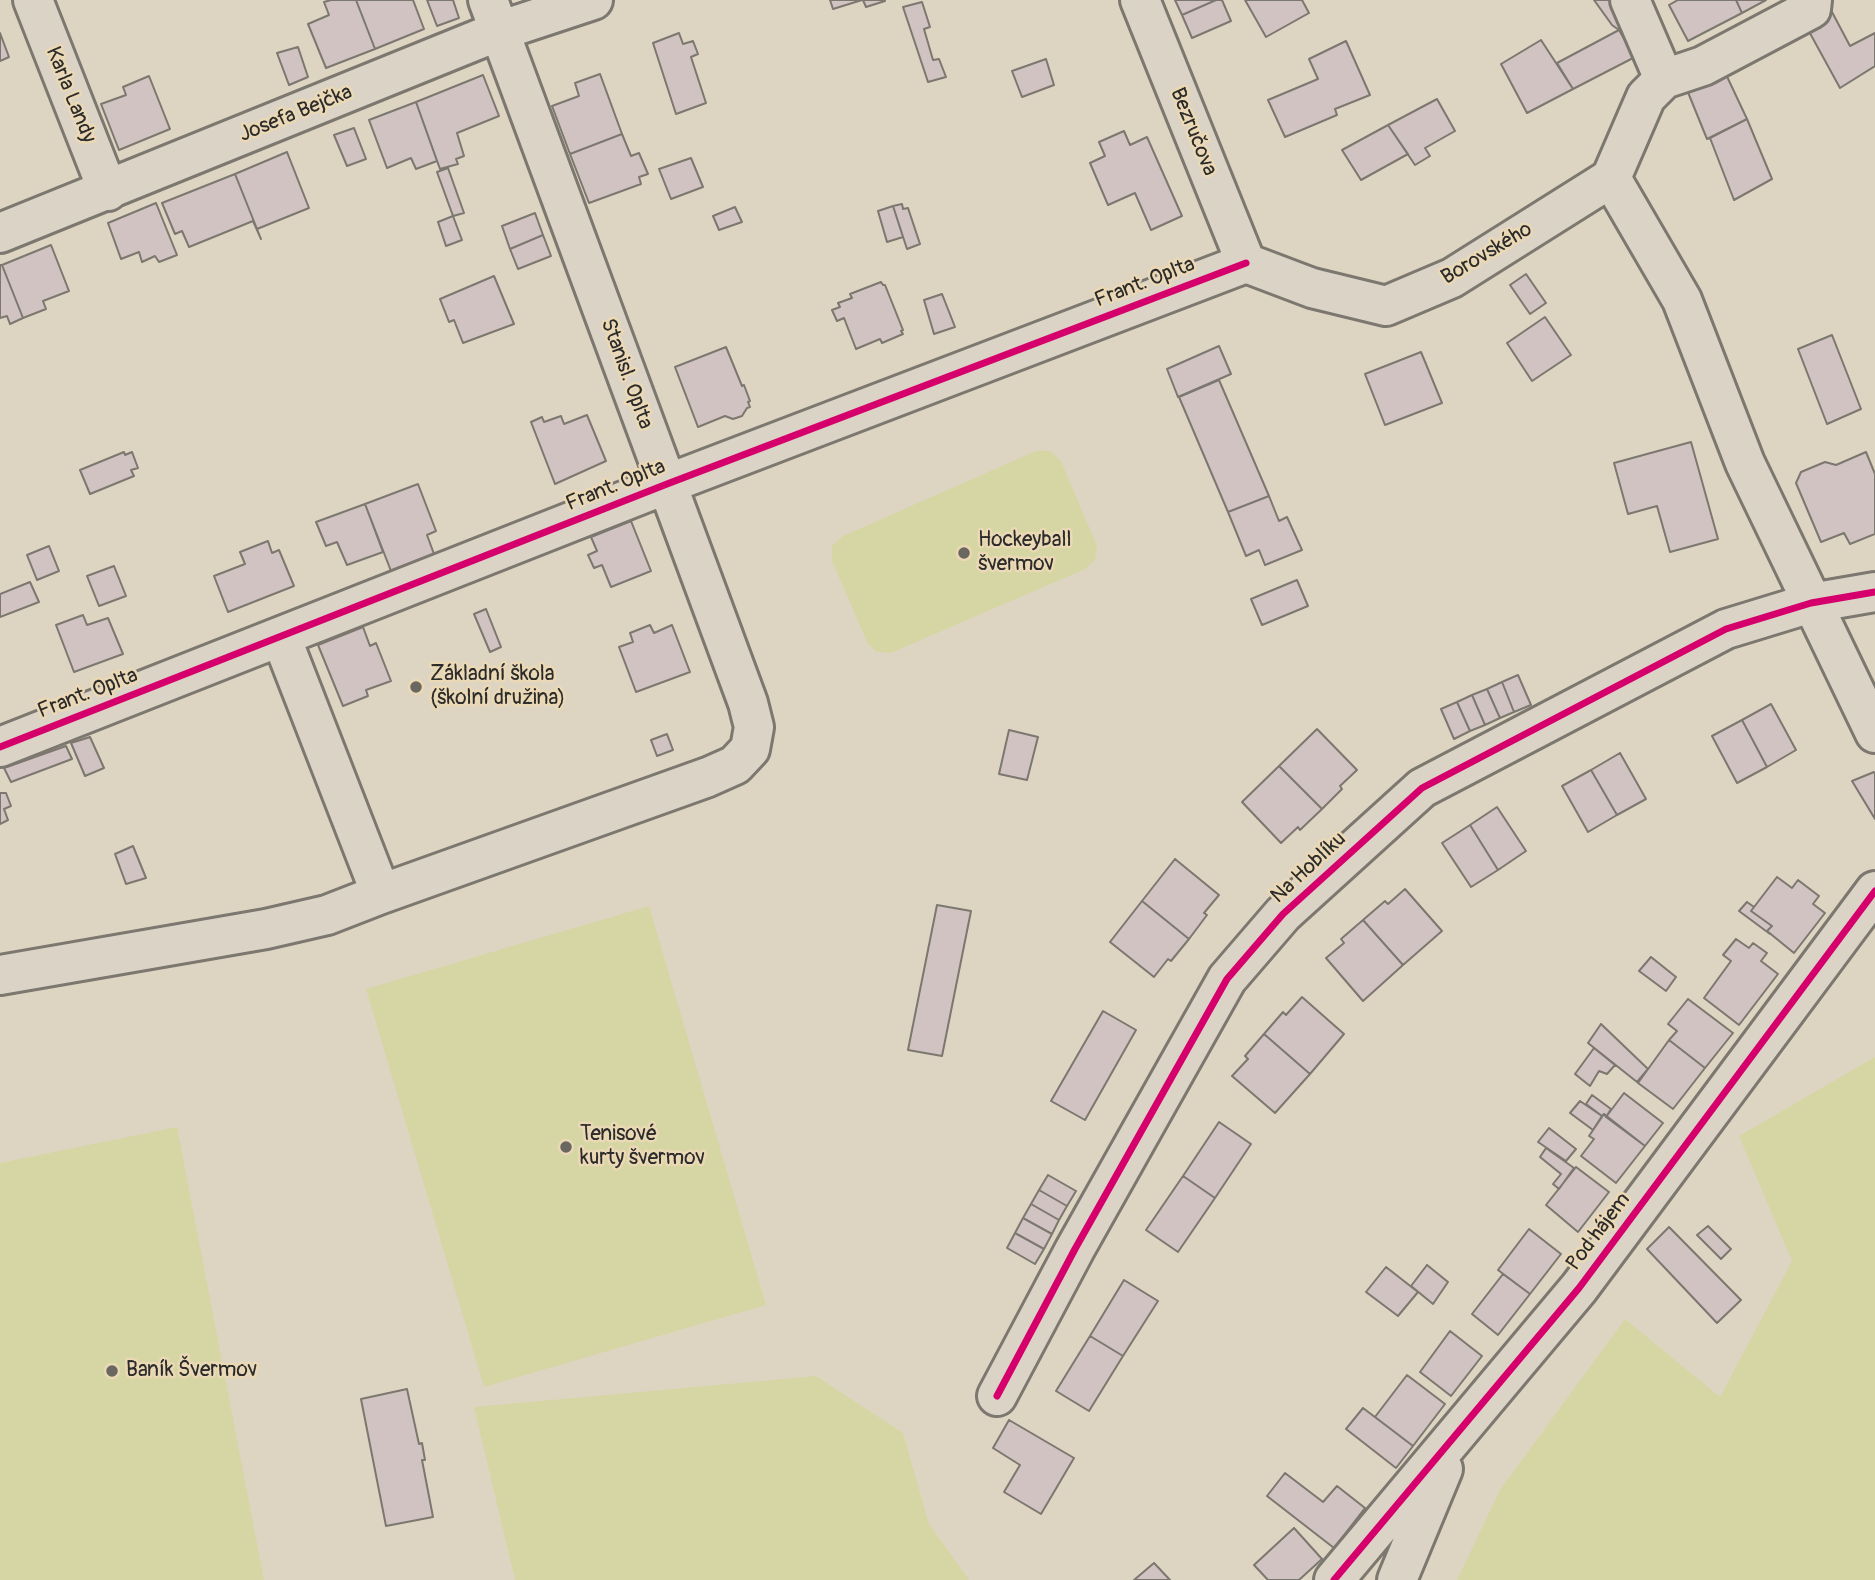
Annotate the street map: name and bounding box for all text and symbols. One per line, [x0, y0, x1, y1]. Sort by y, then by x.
street label: Karla Landy [39, 43, 101, 147]
street label: Josefa Bejčka [236, 80, 356, 148]
street label: Bezručova [1164, 84, 1222, 180]
street label: Borovského [1437, 217, 1537, 291]
street label: Frant. Oplta [1091, 252, 1199, 314]
street label: Stanisl. Oplta [594, 315, 658, 433]
street label: Frant. Oplta [563, 455, 669, 517]
place label: Hockeyball švermov [978, 528, 1071, 578]
marker: Hockeyball švermov [956, 545, 972, 561]
place label: Základní škola (školní družina) [430, 662, 565, 712]
street label: Frant. Oplta [34, 663, 142, 725]
marker: Základní škola (školní družina) [408, 679, 424, 695]
street label: Na Hoblíku [1266, 827, 1352, 909]
place label: Tenisové kurty švermov [580, 1122, 705, 1172]
marker: Tenisové kurty švermov [558, 1139, 574, 1155]
street label: Pod hájem [1562, 1188, 1636, 1276]
place label: Baník Švermov [126, 1358, 257, 1384]
marker: Baník Švermov [104, 1363, 120, 1379]

